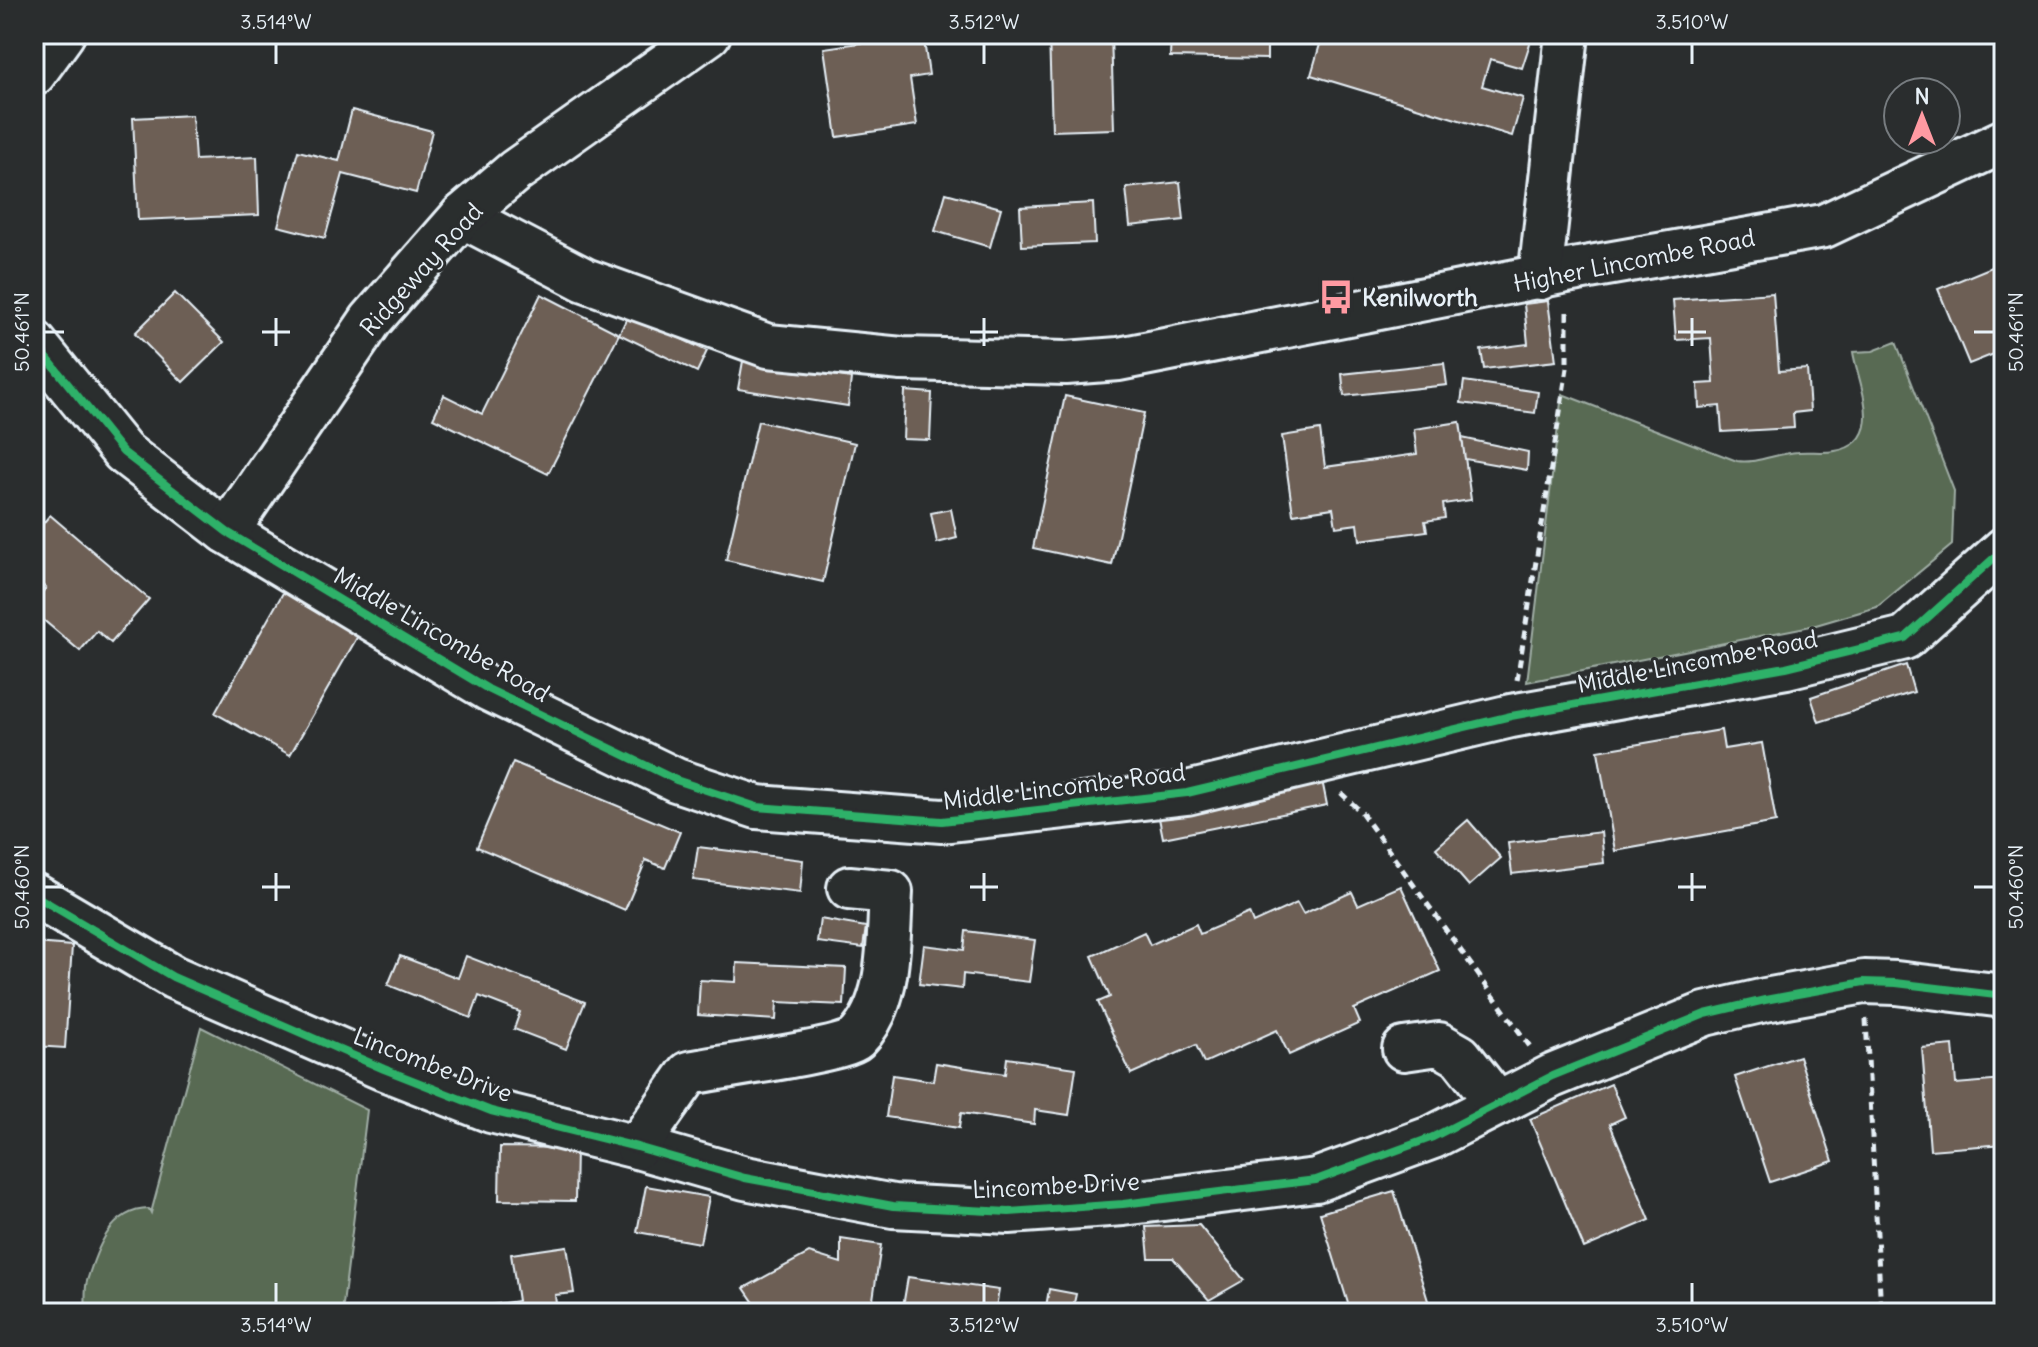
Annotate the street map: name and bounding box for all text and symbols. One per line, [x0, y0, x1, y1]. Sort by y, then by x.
text: 3.514°W [240, 9, 312, 34]
text: 3.512°W [949, 9, 1019, 34]
text: 3.510°W [1656, 9, 1728, 34]
north arrow [1882, 76, 1962, 156]
text: N [1914, 82, 1930, 110]
street label: Ridgeway Road [353, 196, 489, 342]
street label: Higher Lincombe Road [1511, 222, 1757, 298]
bus stop icon: Kenilworth [1317, 278, 1355, 316]
place label: Kenilworth [1362, 282, 1478, 312]
text: 50.461°N [9, 292, 34, 372]
text: 50.461°N [2003, 292, 2028, 372]
street label: Middle Lincombe Road [329, 560, 555, 708]
street label: Middle Lincombe Road [1574, 623, 1820, 699]
street label: Middle Lincombe Road [941, 756, 1187, 816]
text: 50.460°N [9, 844, 34, 930]
text: 50.460°N [2003, 844, 2028, 930]
street label: Lincombe Drive [349, 1020, 517, 1108]
street label: Lincombe Drive [972, 1166, 1140, 1204]
text: 3.514°W [240, 1312, 312, 1337]
text: 3.512°W [949, 1312, 1019, 1337]
text: 3.510°W [1656, 1312, 1728, 1337]

